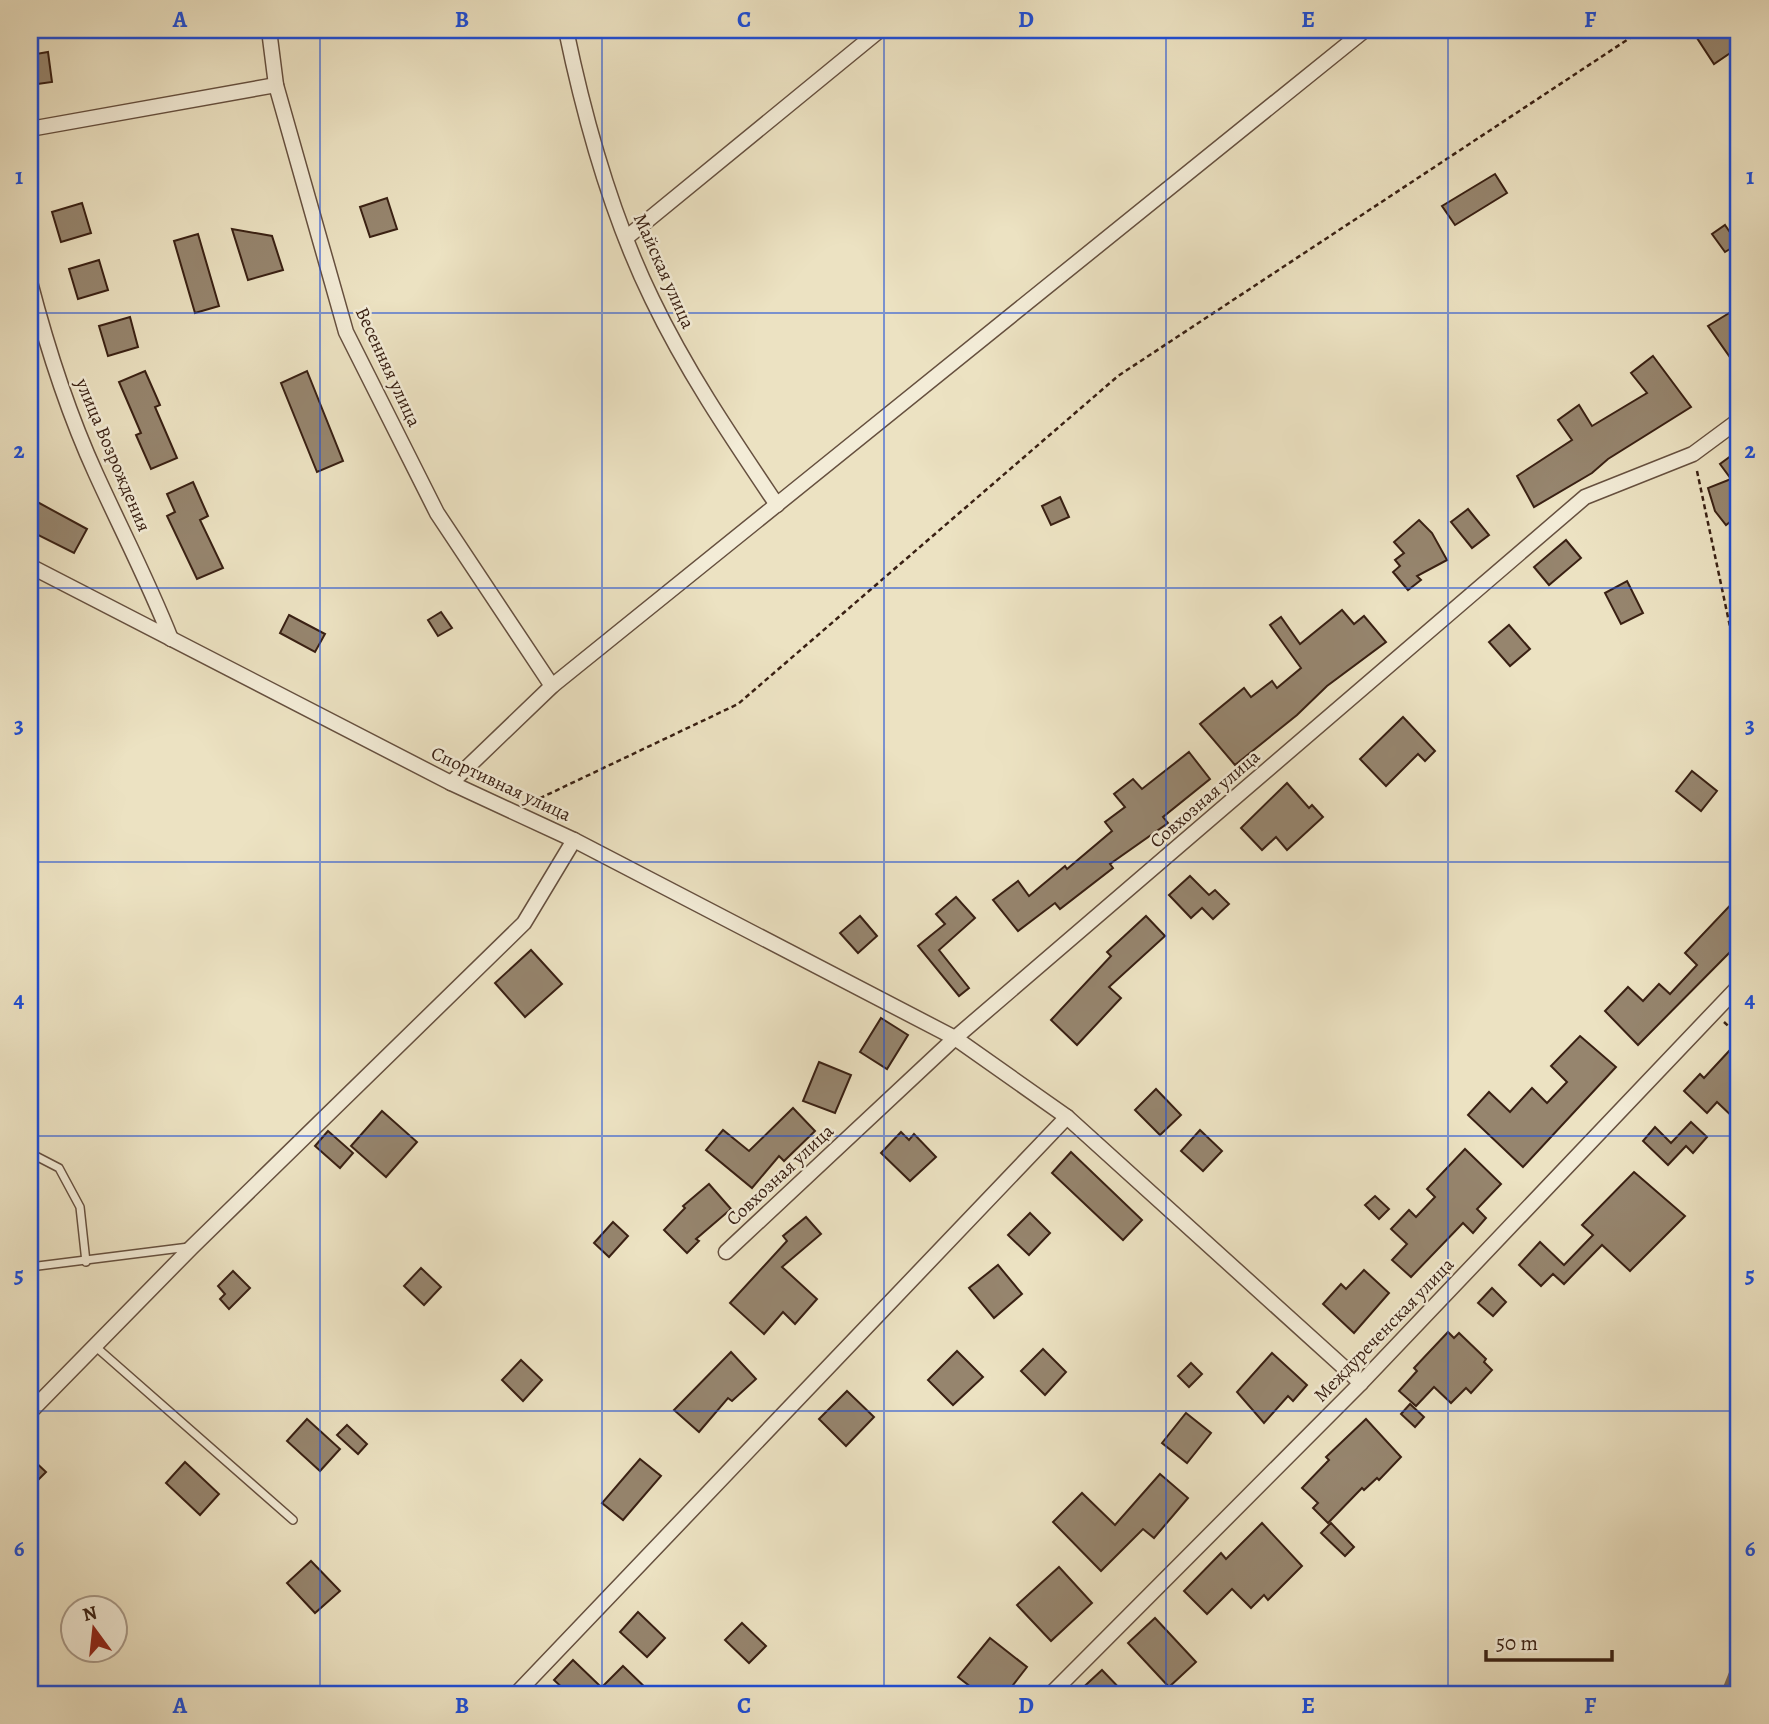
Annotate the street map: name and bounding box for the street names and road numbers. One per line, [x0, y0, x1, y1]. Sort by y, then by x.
street label: Майская улица [627, 209, 701, 333]
street label: Весенняя улица [349, 303, 427, 431]
street label: улица Возрождения [69, 373, 157, 536]
street label: Спортивная улица [427, 740, 575, 828]
street label: Совхозная улица [1144, 744, 1266, 854]
street label: Совхозная улица [721, 1118, 840, 1232]
street label: Междуреченская улица [1308, 1252, 1460, 1408]

